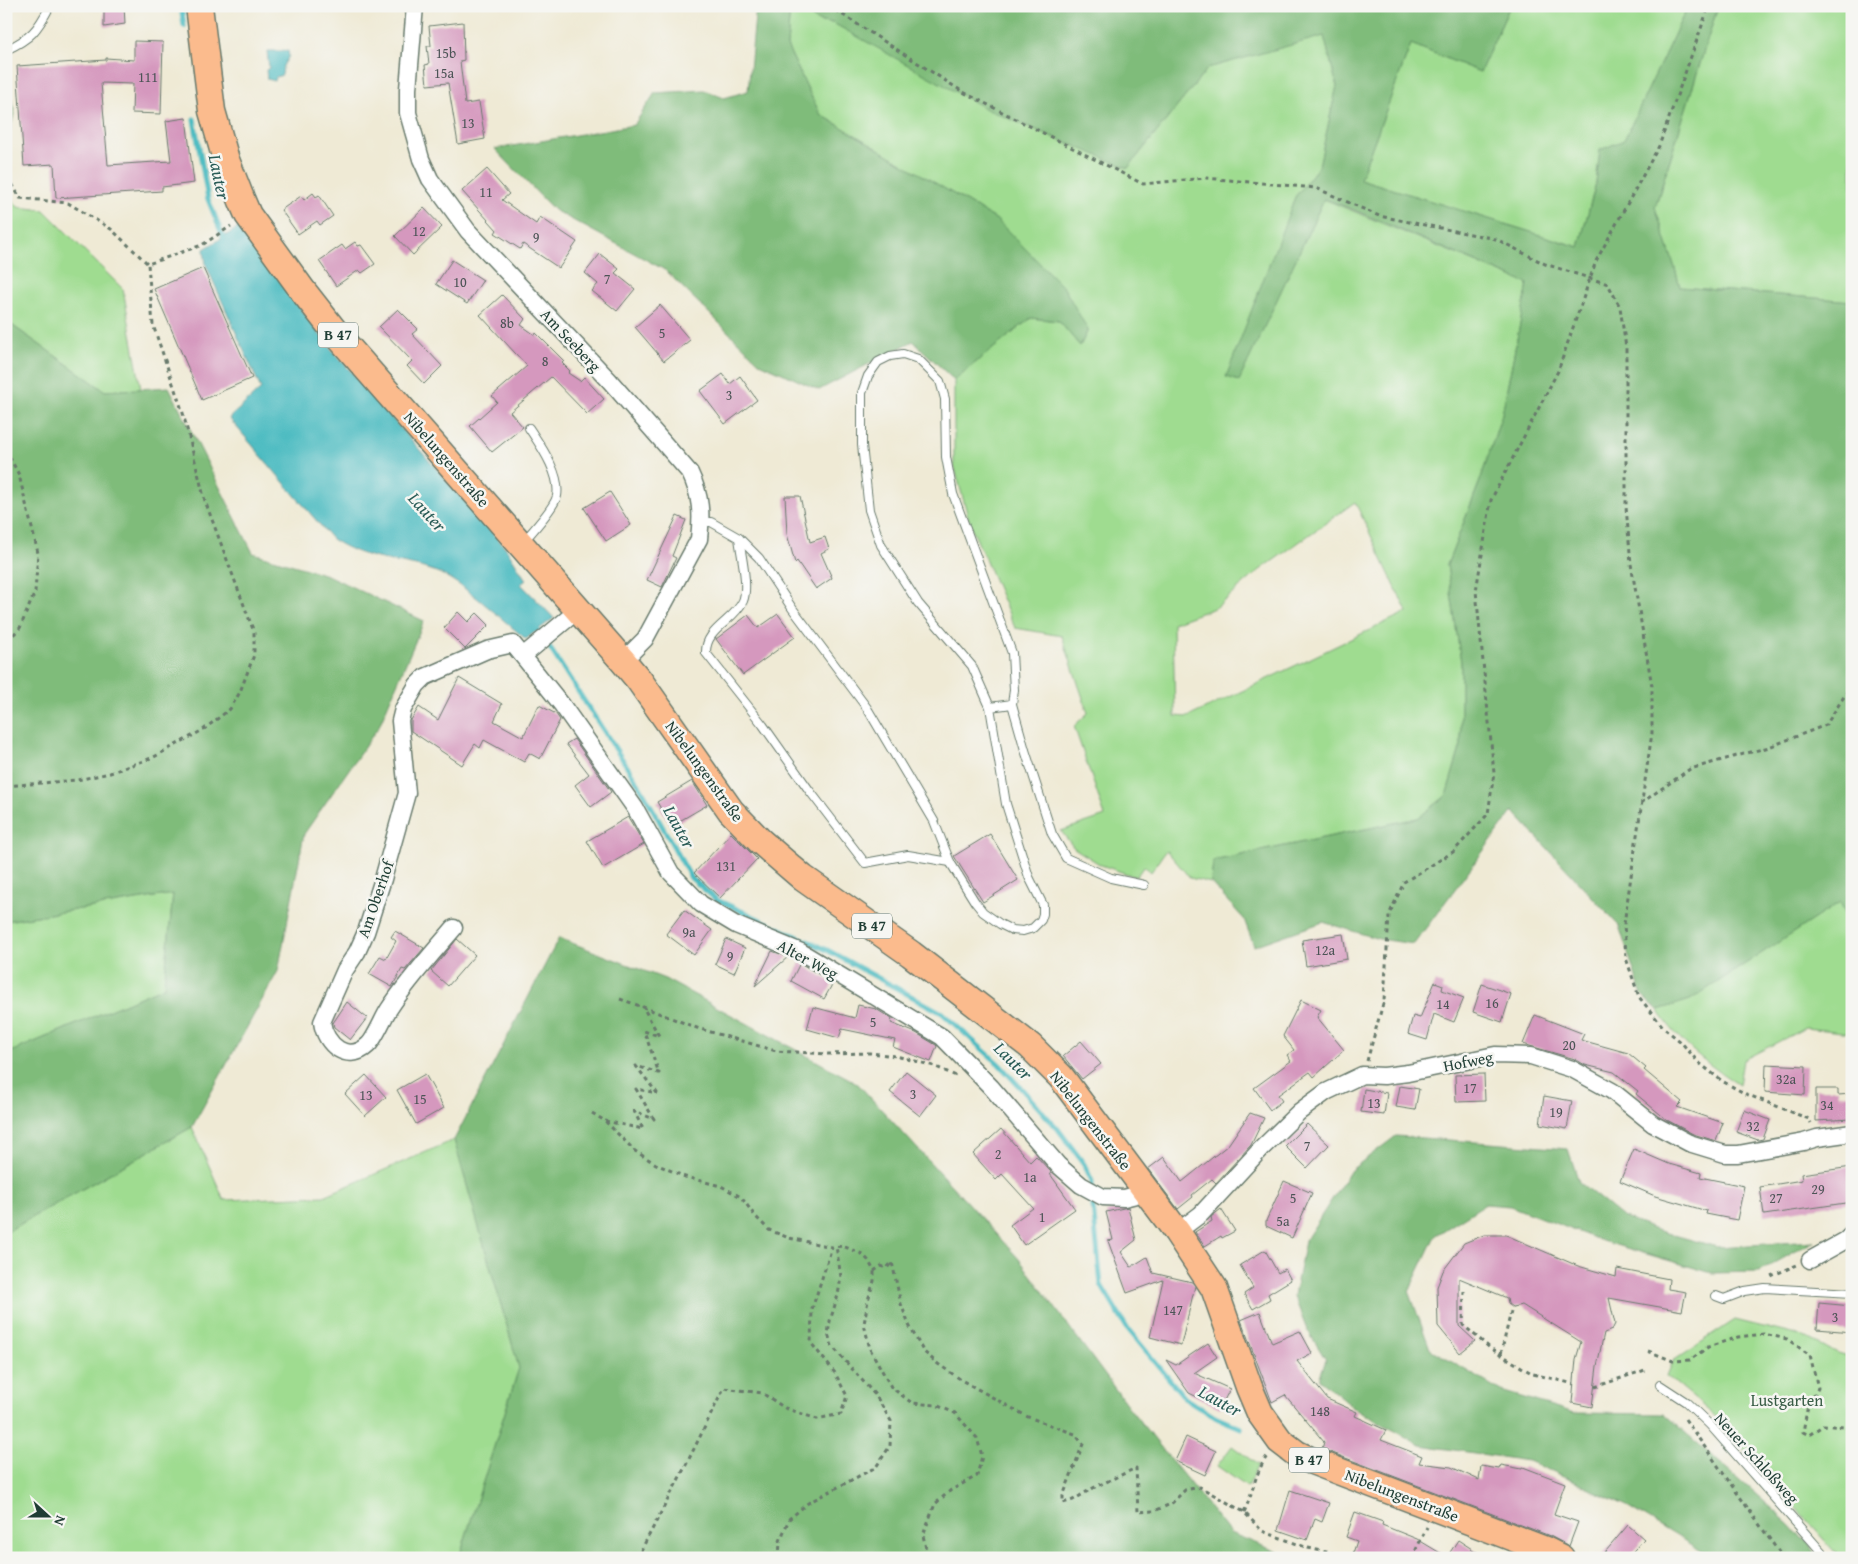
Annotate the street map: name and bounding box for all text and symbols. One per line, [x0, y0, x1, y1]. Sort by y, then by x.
house number: 15b [436, 43, 456, 63]
house number: 15a [434, 63, 454, 83]
house number: 111 [138, 67, 158, 87]
house number: 13 [461, 113, 475, 133]
water label: Lauter [201, 151, 238, 203]
house number: 11 [479, 182, 493, 202]
house number: 12 [412, 221, 426, 241]
house number: 9 [533, 227, 540, 247]
house number: 7 [604, 269, 611, 289]
house number: 10 [453, 272, 467, 292]
street label: Am Seeberg [535, 303, 607, 377]
house number: 8b [500, 313, 514, 333]
road number: B 47 [318, 322, 358, 348]
house number: 5 [659, 323, 665, 343]
house number: 8 [542, 351, 549, 371]
house number: 3 [726, 385, 732, 405]
street label: Nibelungenstraße [399, 406, 495, 512]
water label: Lauter [401, 485, 453, 539]
street label: Nibelungenstraße [660, 715, 750, 827]
water label: Lauter [656, 799, 703, 854]
street label: Am Oberhof [351, 855, 400, 941]
house number: 131 [716, 856, 736, 876]
road number: B 47 [852, 914, 892, 938]
house number: 9a [682, 922, 696, 942]
street label: Alter Weg [773, 933, 843, 985]
house number: 12a [1315, 940, 1335, 960]
house number: 9 [727, 946, 734, 966]
house number: 16 [1485, 993, 1499, 1013]
house number: 14 [1436, 994, 1450, 1014]
house number: 5 [870, 1012, 876, 1032]
water label: Lauter [987, 1034, 1040, 1087]
house number: 20 [1562, 1035, 1576, 1055]
street label: Hofweg [1441, 1044, 1495, 1078]
street label: Nibelungenstraße [1045, 1065, 1137, 1175]
house number: 32a [1776, 1069, 1796, 1089]
house number: 17 [1463, 1078, 1477, 1098]
house number: 3 [910, 1084, 916, 1104]
house number: 13 [359, 1085, 373, 1105]
house number: 15 [413, 1089, 427, 1109]
house number: 13 [1367, 1093, 1381, 1113]
house number: 34 [1820, 1095, 1834, 1115]
house number: 19 [1549, 1102, 1563, 1122]
house number: 32 [1746, 1116, 1760, 1136]
house number: 7 [1304, 1136, 1311, 1156]
house number: 2 [995, 1144, 1001, 1164]
house number: 1a [1023, 1167, 1037, 1187]
house number: 29 [1811, 1179, 1825, 1199]
house number: 5 [1290, 1188, 1296, 1208]
house number: 27 [1769, 1188, 1783, 1208]
house number: 1 [1039, 1207, 1045, 1227]
house number: 5a [1276, 1211, 1290, 1231]
house number: 147 [1163, 1300, 1183, 1320]
house number: 3 [1832, 1307, 1838, 1327]
water label: Lauter [1193, 1377, 1248, 1424]
park label: Lustgarten [1751, 1388, 1823, 1412]
house number: 148 [1310, 1401, 1330, 1421]
street label: Neuer Schloßweg [1709, 1407, 1805, 1509]
road number: B 47 [1289, 1448, 1329, 1472]
street label: Nibelungenstraße [1342, 1462, 1462, 1528]
north arrow [22, 1492, 72, 1542]
text: N [49, 1513, 71, 1529]

